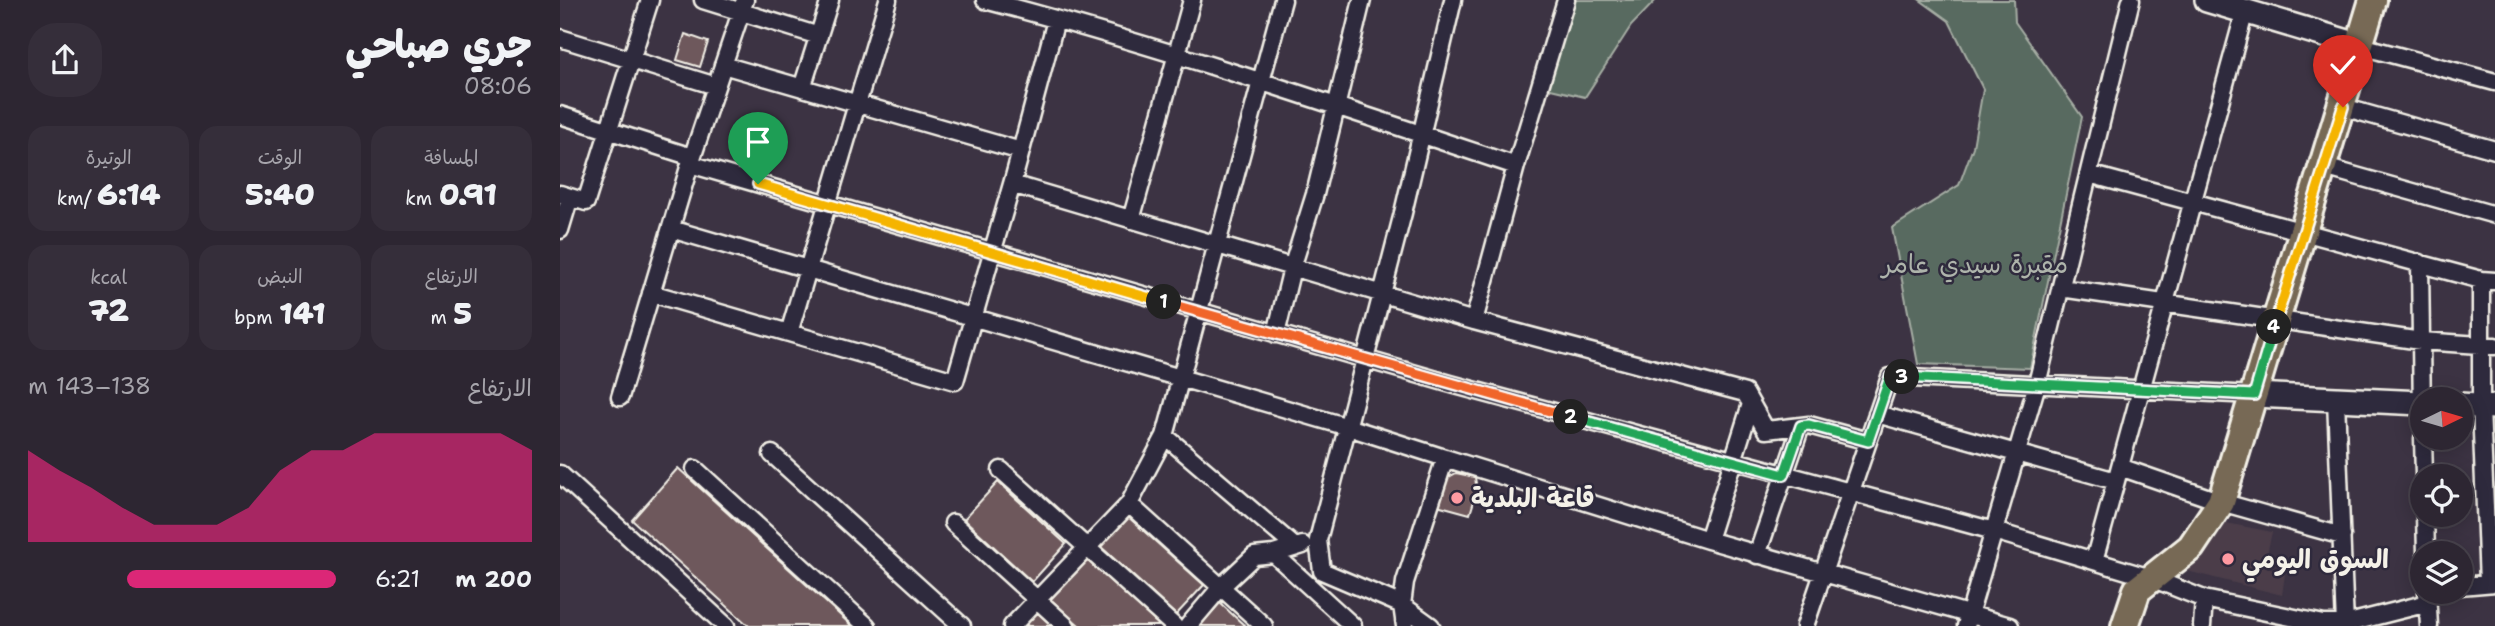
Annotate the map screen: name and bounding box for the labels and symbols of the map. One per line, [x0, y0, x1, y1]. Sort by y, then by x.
pin [2313, 35, 2373, 107]
pin [728, 112, 788, 184]
park label: مقبرة سيدي عامر [1880, 246, 2068, 283]
pin: 1 [1146, 284, 1182, 320]
pin: 4 [2256, 310, 2292, 344]
pin: 3 [1884, 360, 1920, 394]
north arrow [2410, 387, 2473, 450]
pin: 2 [1553, 400, 1588, 434]
place label: قاعة البلدية [1471, 480, 1595, 515]
marker: قاعة البلدية [1449, 490, 1465, 506]
place label: السوق اليومي [2242, 541, 2389, 583]
marker: السوق اليومي [2220, 551, 2236, 567]

